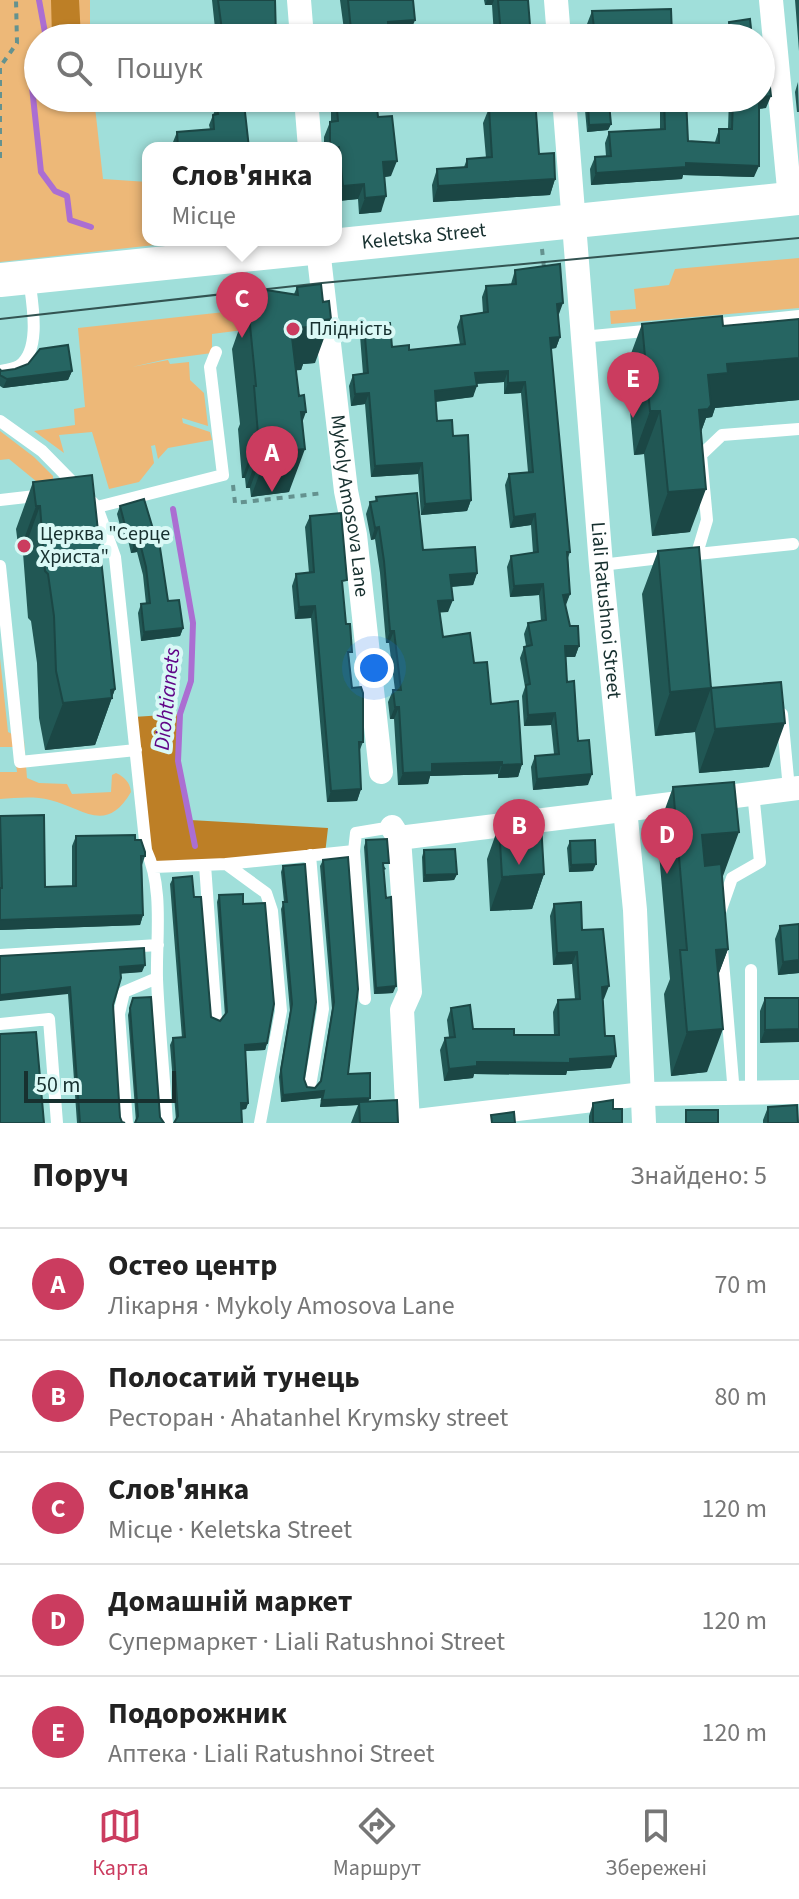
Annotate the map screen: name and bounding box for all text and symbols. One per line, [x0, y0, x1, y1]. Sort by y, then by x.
search box [24, 24, 775, 112]
icon: search [52, 46, 96, 90]
text: Пошук [116, 47, 203, 90]
popup [142, 142, 342, 246]
text: Слов'янка [171, 154, 313, 197]
text: Місце [171, 197, 236, 234]
street label: Keletska Street [360, 216, 488, 257]
pin: C [216, 272, 268, 338]
place label: Плідність [309, 315, 392, 343]
marker: Плідність [284, 320, 302, 338]
pin: E [607, 352, 659, 418]
street label: Mykoly Amosova Lane [323, 413, 376, 599]
pin: A [246, 426, 298, 492]
place label: Церква "Серце Христа" [40, 520, 170, 571]
street label: Liali Ratushnoi Street [584, 521, 628, 700]
marker: Церква "Серце Христа" [15, 537, 33, 555]
water label: Diohtianets [146, 646, 188, 752]
your location [354, 648, 394, 688]
pin: B [493, 799, 545, 865]
pin: D [641, 808, 693, 874]
scale bar [24, 1067, 176, 1103]
text: 50 m [36, 1069, 81, 1101]
text: Поруч [32, 1151, 129, 1200]
text: Знайдено: 5 [630, 1157, 767, 1194]
text: Остео центр [108, 1244, 277, 1287]
text: A [51, 1266, 65, 1303]
text: 70 m [714, 1266, 767, 1303]
text: Лікарня · Mykoly Amosova Lane [108, 1287, 455, 1324]
text: Полосатий тунець [108, 1356, 360, 1399]
text: B [50, 1378, 66, 1415]
text: 80 m [714, 1378, 767, 1415]
text: Ресторан · Ahatanhel Krymsky street [108, 1399, 508, 1436]
text: Слов'янка [108, 1468, 249, 1511]
text: C [50, 1490, 66, 1527]
text: 120 m [701, 1490, 767, 1527]
text: Місце · Keletska Street [108, 1511, 352, 1548]
text: Домашній маркет [108, 1580, 353, 1623]
text: D [50, 1602, 66, 1639]
text: 120 m [701, 1602, 767, 1639]
text: Супермаркет · Liali Ratushnoi Street [108, 1623, 505, 1660]
text: Подорожник [108, 1692, 287, 1735]
text: E [51, 1714, 65, 1751]
text: 120 m [701, 1714, 767, 1751]
text: Аптека · Liali Ratushnoi Street [108, 1735, 434, 1772]
tab: Карта [92, 1804, 149, 1884]
tab: Маршрут [333, 1804, 421, 1884]
tab: Збережені [605, 1804, 707, 1884]

